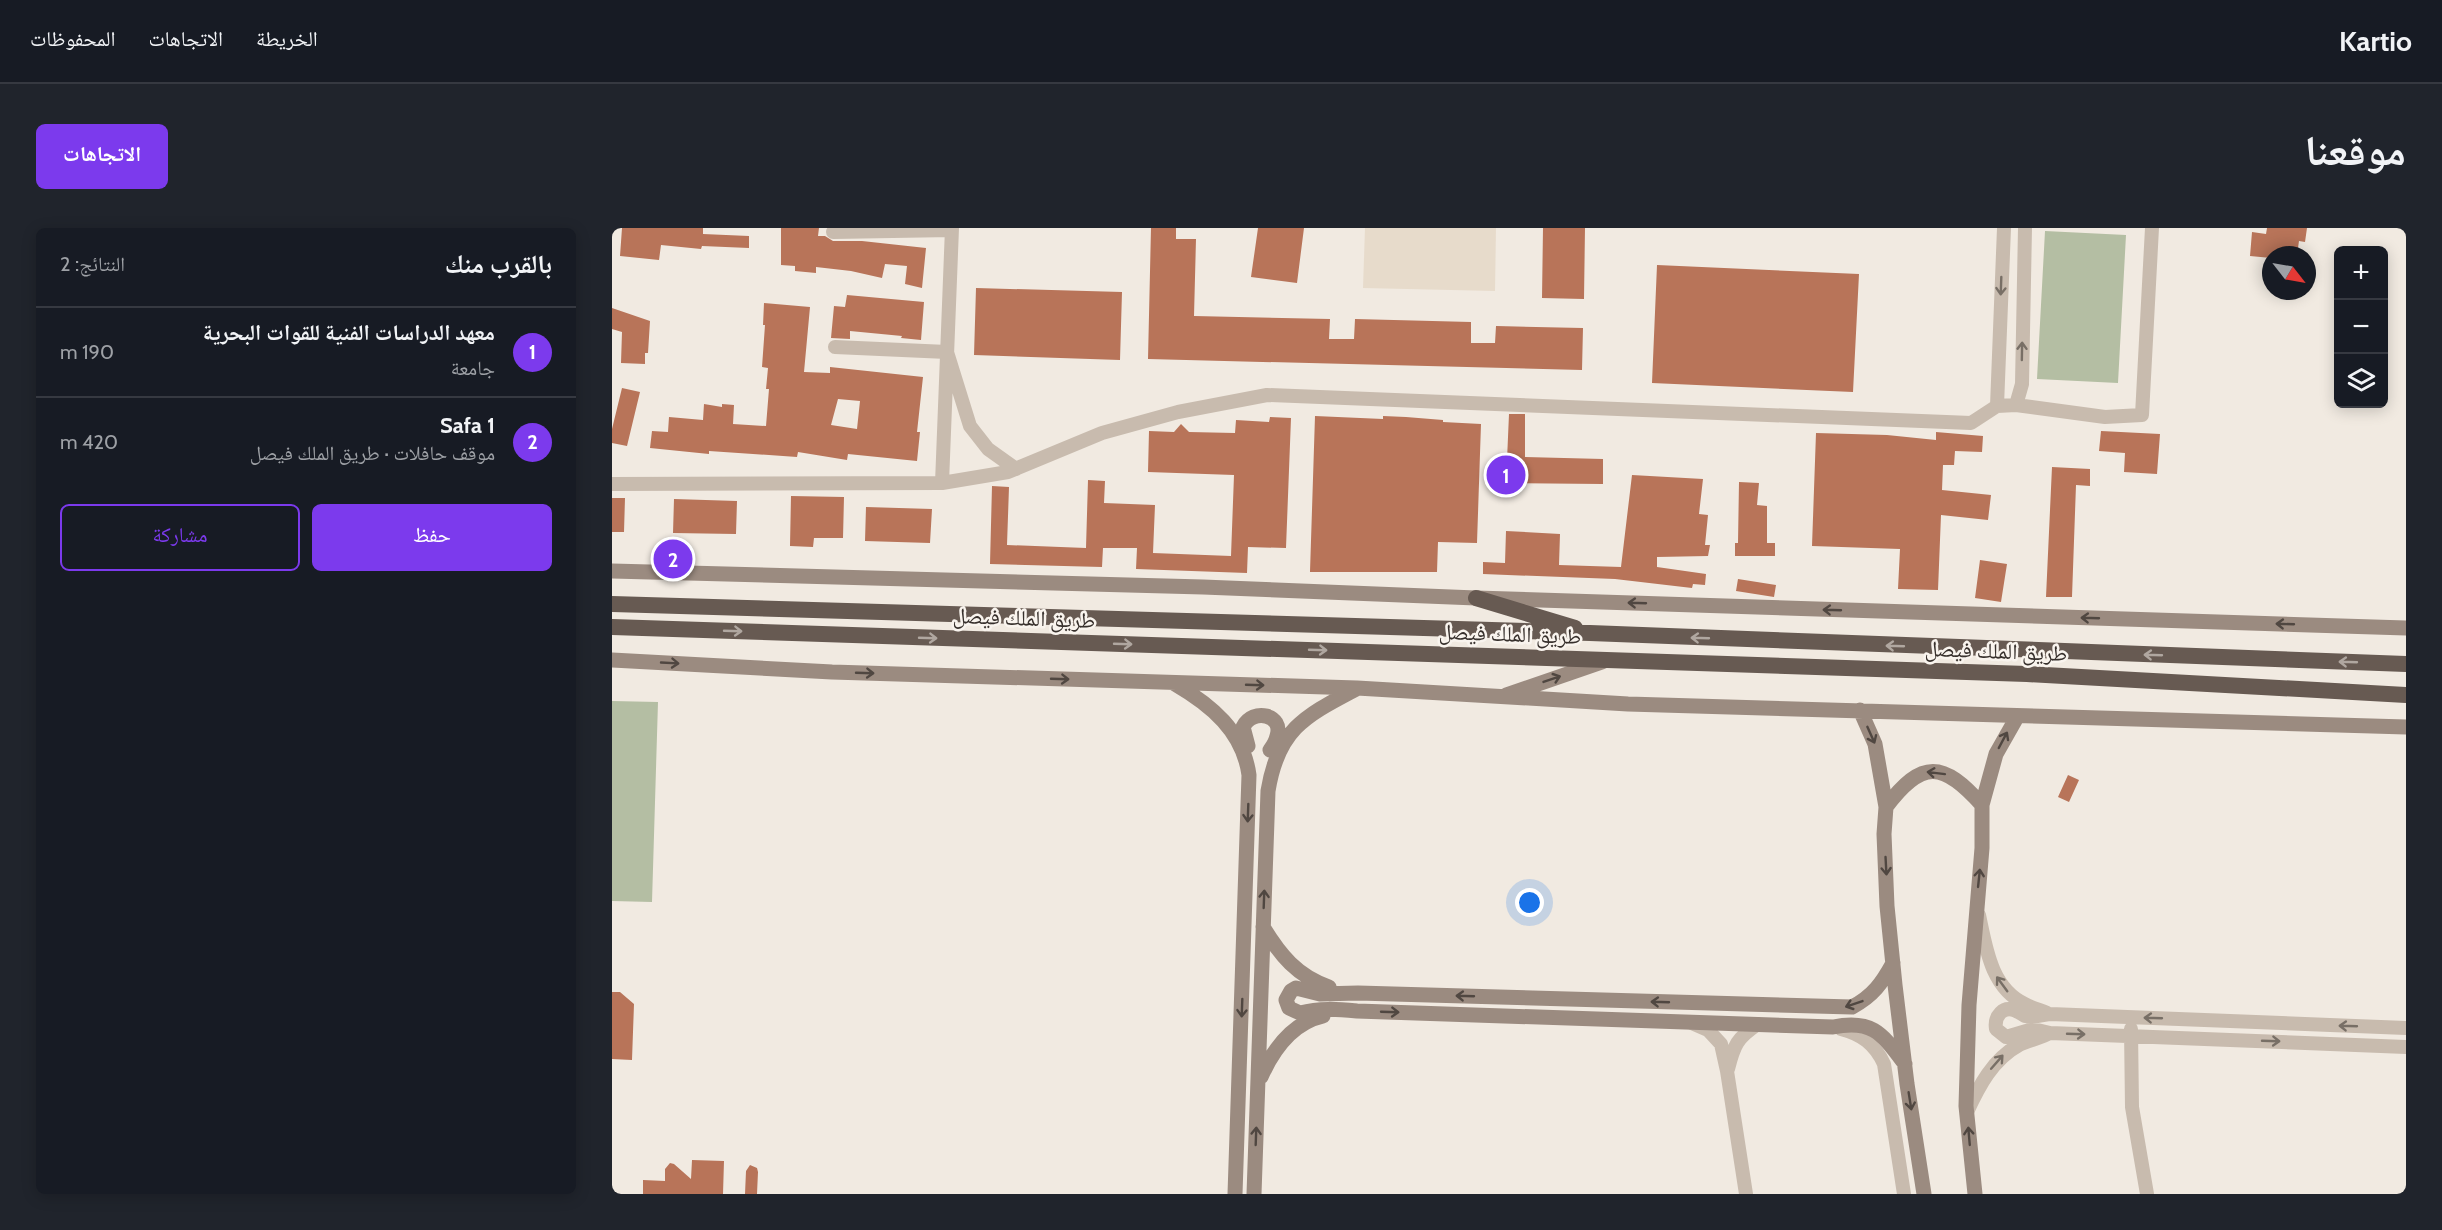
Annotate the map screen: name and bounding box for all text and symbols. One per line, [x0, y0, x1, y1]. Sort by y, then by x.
text: Kartio [2339, 24, 2412, 58]
text: المحفوظات [30, 26, 115, 51]
text: الاتجاهات [148, 26, 223, 51]
text: الخريطة [256, 26, 318, 51]
button: الاتجاهات [36, 124, 168, 189]
text: موقعنا [2305, 124, 2406, 176]
north arrow [2262, 246, 2316, 300]
map controls [2334, 246, 2388, 408]
button: + [2334, 246, 2388, 300]
text: بالقرب منك [445, 248, 552, 280]
text: النتائج: 2 [60, 252, 125, 276]
one-way arrow [1996, 276, 2007, 296]
button: − [2334, 300, 2388, 354]
text: معهد الدراسات الفنية للقوات البحرية [203, 319, 495, 346]
text: 190 m [60, 340, 114, 364]
text: 1 [529, 340, 536, 364]
one-way arrow [2017, 341, 2028, 361]
button: layers [2334, 354, 2388, 408]
text: جامعة [451, 356, 495, 380]
text: Safa 1 [440, 412, 495, 439]
text: 420 m [60, 430, 118, 454]
text: 2 [527, 430, 538, 454]
text: موقف حافلات · طريق الملك فيصل [250, 441, 495, 465]
pin: 1 [1486, 452, 1526, 498]
button: مشاركة [60, 504, 300, 571]
button: حفظ [312, 504, 552, 571]
pin: 2 [654, 536, 692, 582]
one-way arrow [1627, 598, 1647, 609]
street label: طريق الملك فيصل [952, 602, 1096, 634]
one-way arrow [1822, 604, 1842, 615]
one-way arrow [2080, 612, 2100, 623]
street label: طريق الملك فيصل [1438, 618, 1582, 650]
one-way arrow [2275, 618, 2295, 629]
one-way arrow [723, 626, 743, 637]
one-way arrow [918, 632, 938, 643]
one-way arrow [1691, 632, 1710, 643]
street label: طريق الملك فيصل [1924, 635, 2068, 667]
one-way arrow [1113, 638, 1133, 650]
one-way arrow [1885, 640, 1905, 651]
one-way arrow [1308, 644, 1328, 656]
one-way arrow [2143, 650, 2163, 661]
one-way arrow [2338, 657, 2358, 668]
one-way arrow [660, 658, 680, 669]
one-way arrow [855, 667, 875, 679]
one-way arrow [1542, 672, 1561, 683]
one-way arrow [1050, 673, 1070, 684]
one-way arrow [1244, 679, 1264, 691]
one-way arrow [1866, 726, 1877, 744]
one-way arrow [1997, 732, 2009, 749]
one-way arrow [1927, 767, 1946, 778]
one-way arrow [1242, 803, 1254, 823]
one-way arrow [1880, 855, 1891, 875]
one-way arrow [1974, 869, 1985, 889]
your location [1515, 888, 1544, 917]
one-way arrow [1259, 889, 1270, 909]
one-way arrow [1996, 976, 2009, 992]
one-way arrow [1456, 990, 1476, 1002]
one-way arrow [1651, 997, 1671, 1008]
one-way arrow [1236, 998, 1248, 1018]
one-way arrow [1846, 999, 1864, 1010]
one-way arrow [1379, 1007, 1399, 1018]
one-way arrow [2143, 1013, 2163, 1024]
one-way arrow [2338, 1020, 2358, 1031]
one-way arrow [2066, 1029, 2086, 1040]
one-way arrow [2261, 1036, 2281, 1047]
one-way arrow [1990, 1055, 2004, 1071]
one-way arrow [1904, 1091, 1915, 1111]
one-way arrow [1251, 1126, 1262, 1146]
one-way arrow [1963, 1126, 1974, 1146]

